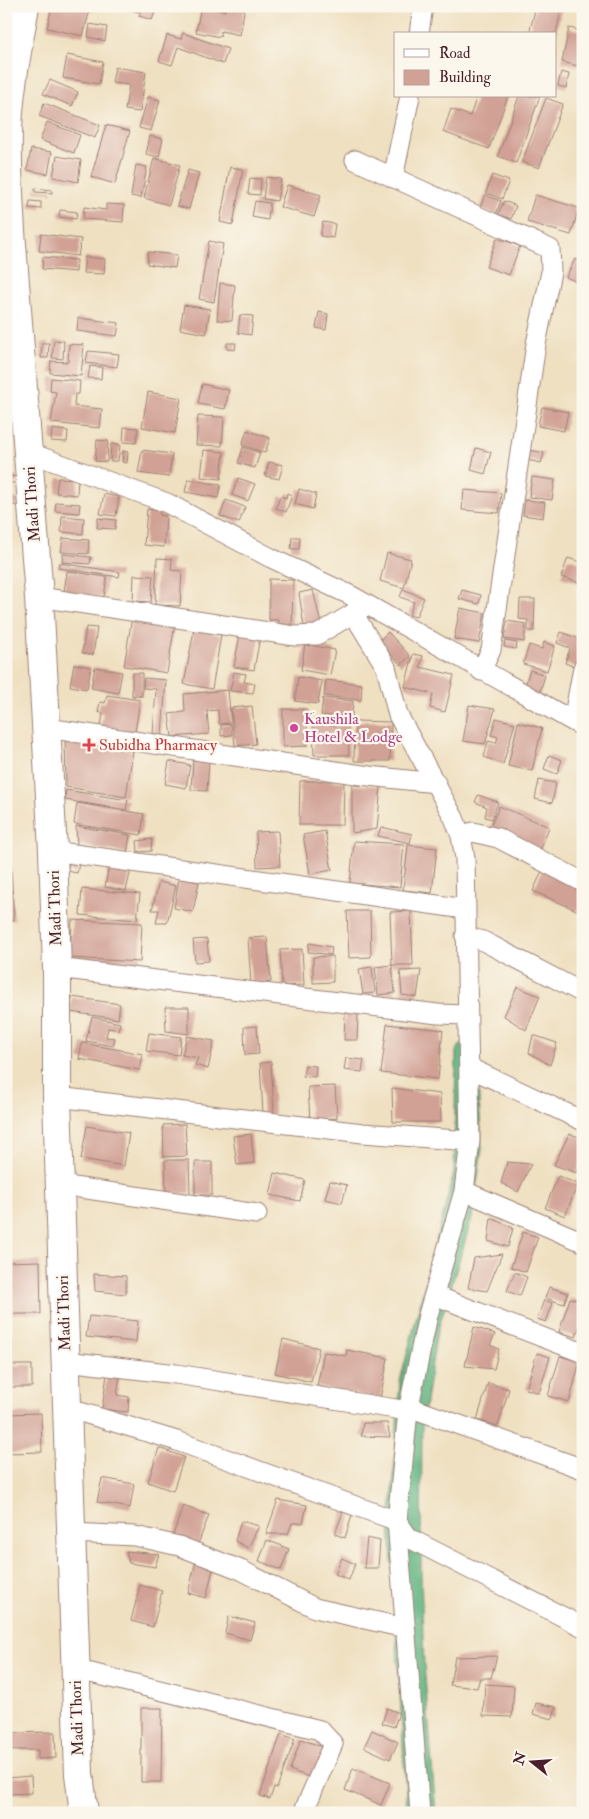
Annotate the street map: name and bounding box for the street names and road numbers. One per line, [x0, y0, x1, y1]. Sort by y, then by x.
street label: Madi Thori [19, 466, 45, 542]
street label: Madi Thori [44, 870, 66, 946]
street label: Madi Thori [53, 1275, 75, 1351]
street label: Madi Thori [66, 1680, 88, 1756]

